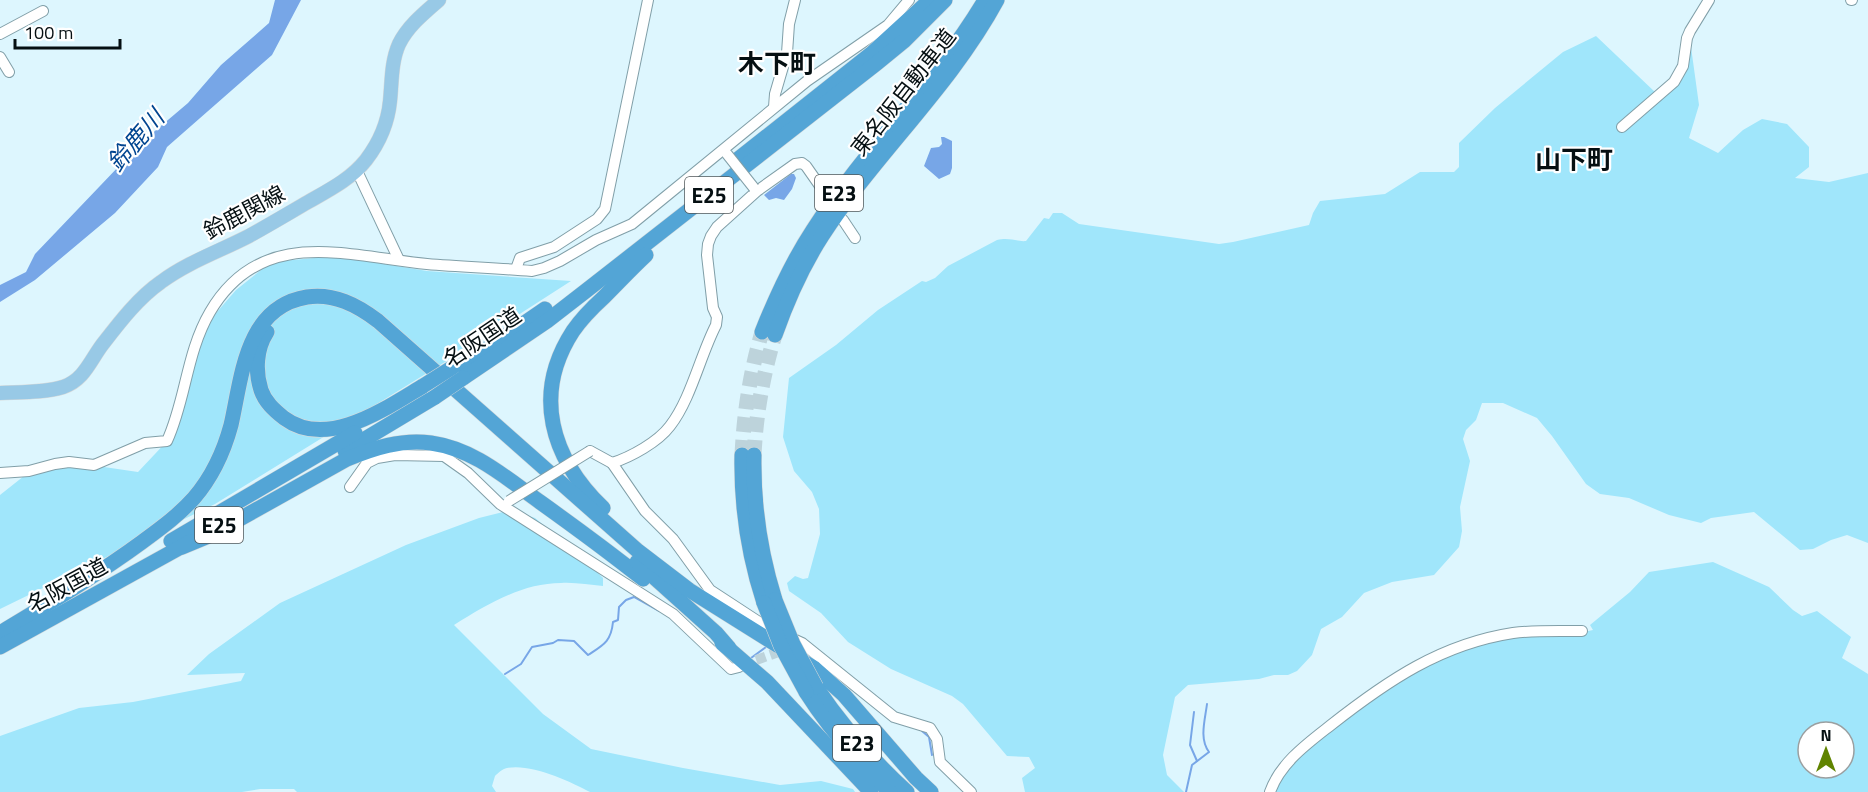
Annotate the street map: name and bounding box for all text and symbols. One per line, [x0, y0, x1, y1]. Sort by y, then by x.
scale bar [15, 12, 120, 50]
text: 100 m [24, 19, 73, 46]
street label: 東名阪自動車道 [842, 21, 964, 163]
district label: 木下町 [738, 44, 816, 83]
water label: 鈴鹿川 [98, 99, 174, 179]
district label: 山下町 [1535, 140, 1613, 179]
road number: E23 [815, 175, 863, 211]
street label: 鈴鹿関線 [197, 176, 291, 248]
road number: E25 [685, 177, 733, 213]
street label: 名阪国道 [436, 298, 528, 376]
road number: E25 [195, 507, 243, 543]
street label: 名阪国道 [20, 549, 114, 621]
north arrow [1796, 720, 1856, 780]
text: N [1820, 723, 1832, 747]
road number: E23 [833, 725, 881, 761]

